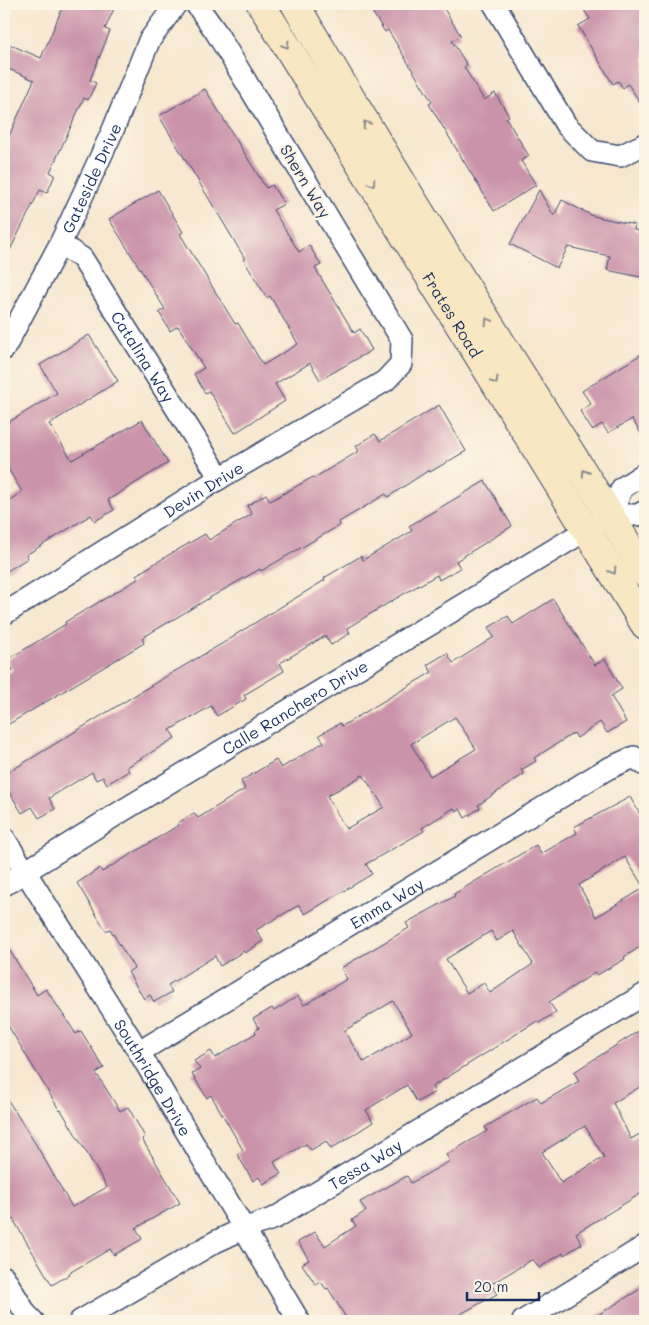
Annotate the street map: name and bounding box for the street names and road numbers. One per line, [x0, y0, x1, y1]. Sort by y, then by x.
street label: Gateside Drive [56, 120, 125, 236]
street label: Shern Way [276, 140, 336, 222]
street label: Frates Road [419, 268, 487, 361]
street label: Catalina Way [107, 307, 180, 406]
street label: Devin Drive [159, 456, 247, 522]
street label: Calle Ranchero Drive [218, 654, 371, 759]
street label: Emma Way [346, 872, 427, 933]
street label: Southridge Drive [110, 1015, 197, 1139]
street label: Tessa Way [324, 1134, 405, 1194]

